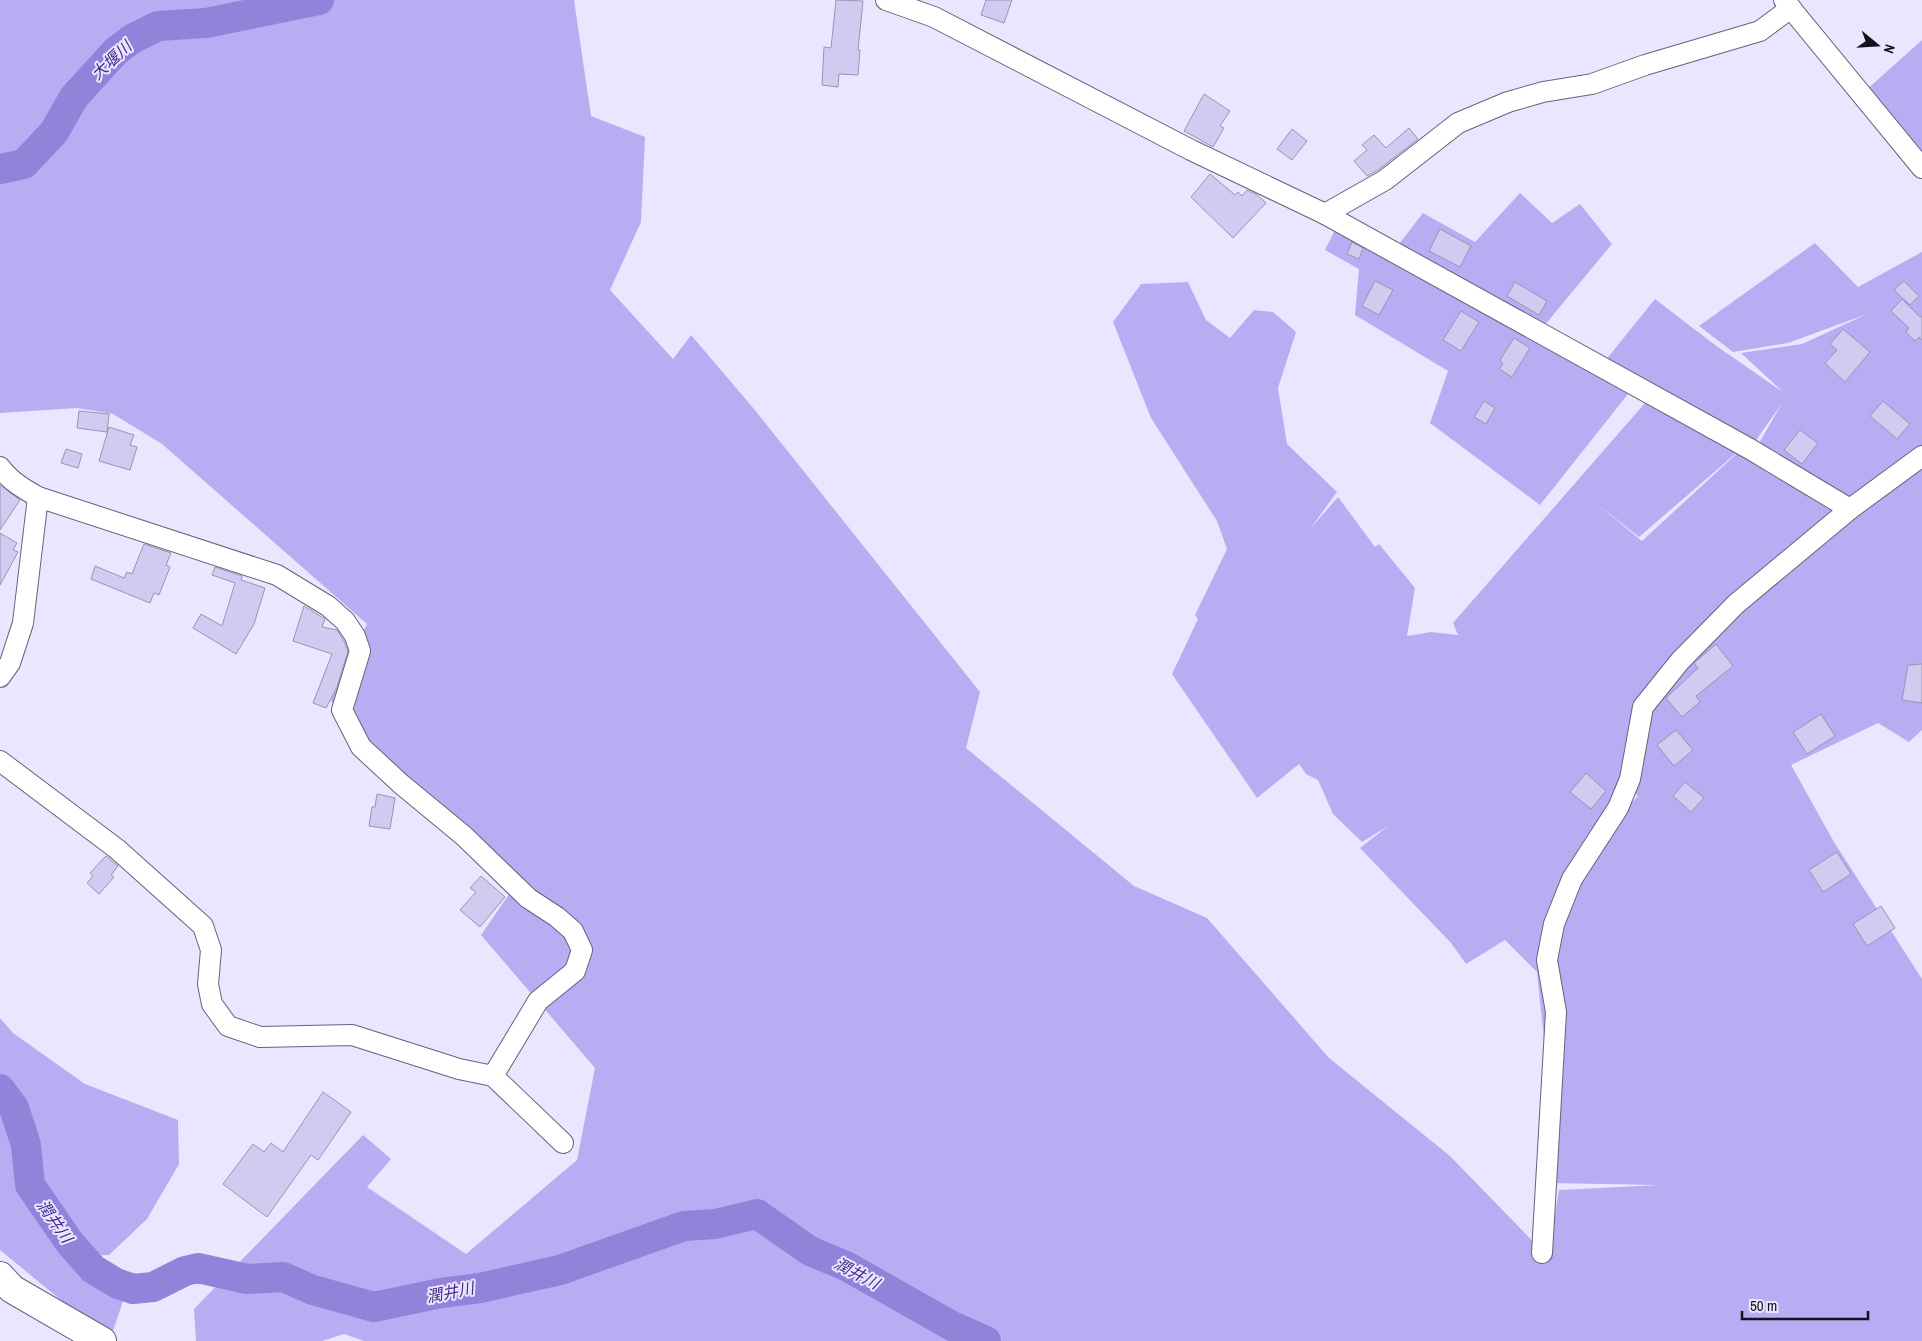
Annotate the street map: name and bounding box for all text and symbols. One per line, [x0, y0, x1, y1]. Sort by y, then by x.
north arrow [1852, 20, 1902, 70]
water label: 大堰川 [86, 34, 138, 84]
text: N [1880, 42, 1899, 56]
water label: 潤井川 [32, 1195, 79, 1249]
water label: 潤井川 [831, 1252, 885, 1295]
water label: 潤井川 [424, 1276, 478, 1307]
scale bar [1742, 1288, 1868, 1320]
text: 50 m [1750, 1295, 1777, 1316]

